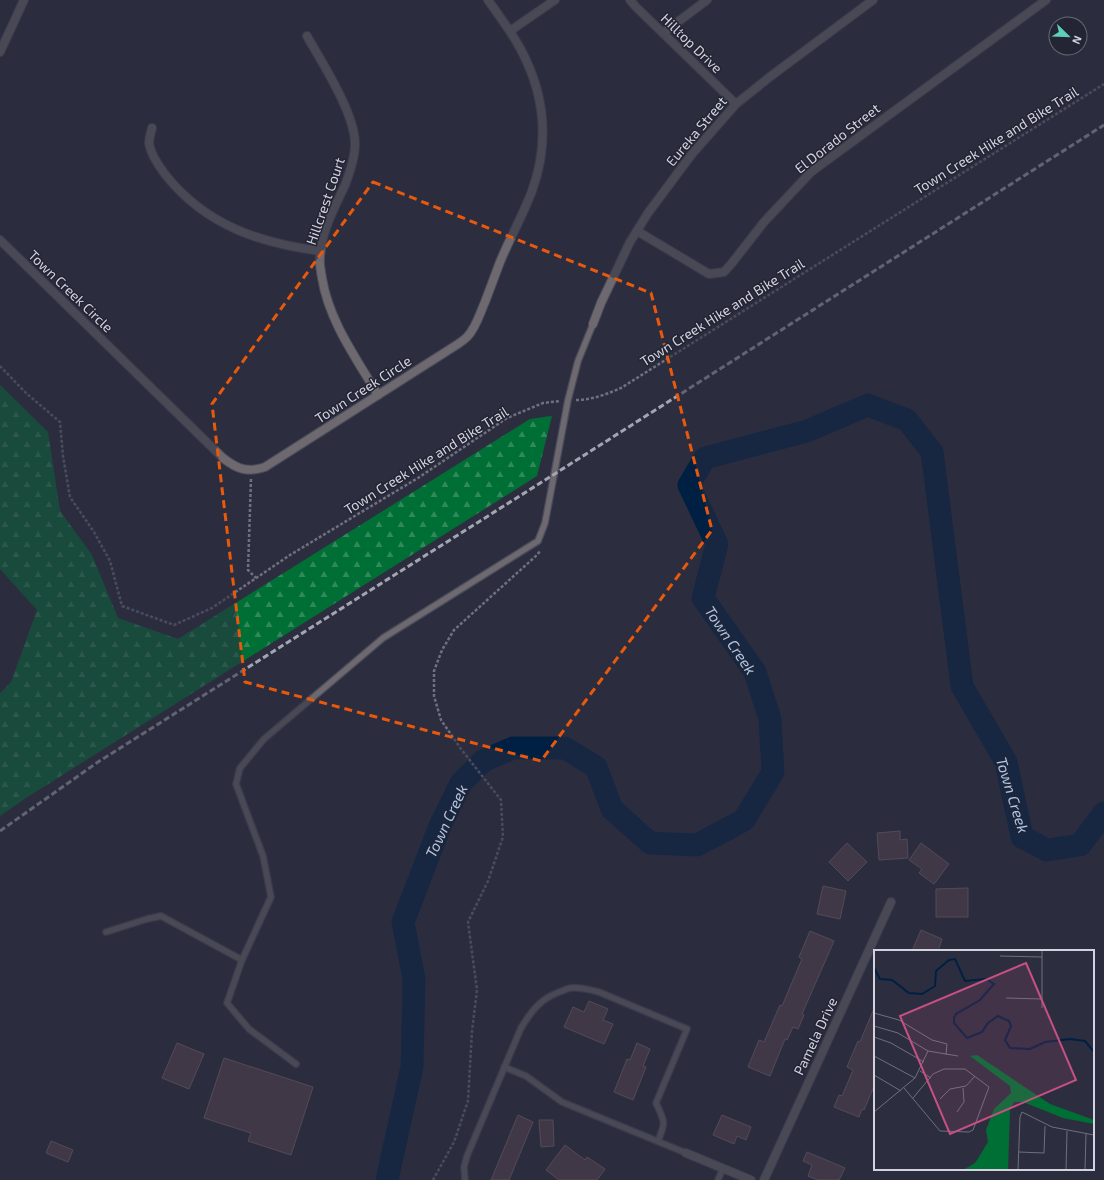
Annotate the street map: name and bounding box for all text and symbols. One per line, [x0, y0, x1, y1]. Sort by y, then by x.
street label: Hilltop Drive [658, 10, 726, 76]
north arrow [1048, 16, 1088, 56]
text: N [1070, 34, 1085, 46]
street label: Town Creek Hike and Bike Trail [911, 82, 1082, 198]
street label: Eureka Street [662, 93, 730, 169]
street label: El Dorado Street [791, 99, 883, 177]
street label: Hillcrest Court [302, 155, 348, 247]
street label: Town Creek Circle [25, 246, 117, 336]
street label: Town Creek Hike and Bike Trail [637, 254, 808, 370]
street label: Town Creek Circle [312, 352, 414, 426]
street label: Town Creek Hike and Bike Trail [341, 402, 512, 518]
water label: Town Creek [702, 602, 760, 678]
water label: Town Creek [993, 755, 1033, 835]
water label: Town Creek [421, 781, 471, 860]
inset map [874, 950, 1094, 1170]
street label: Pamela Drive [790, 994, 840, 1078]

